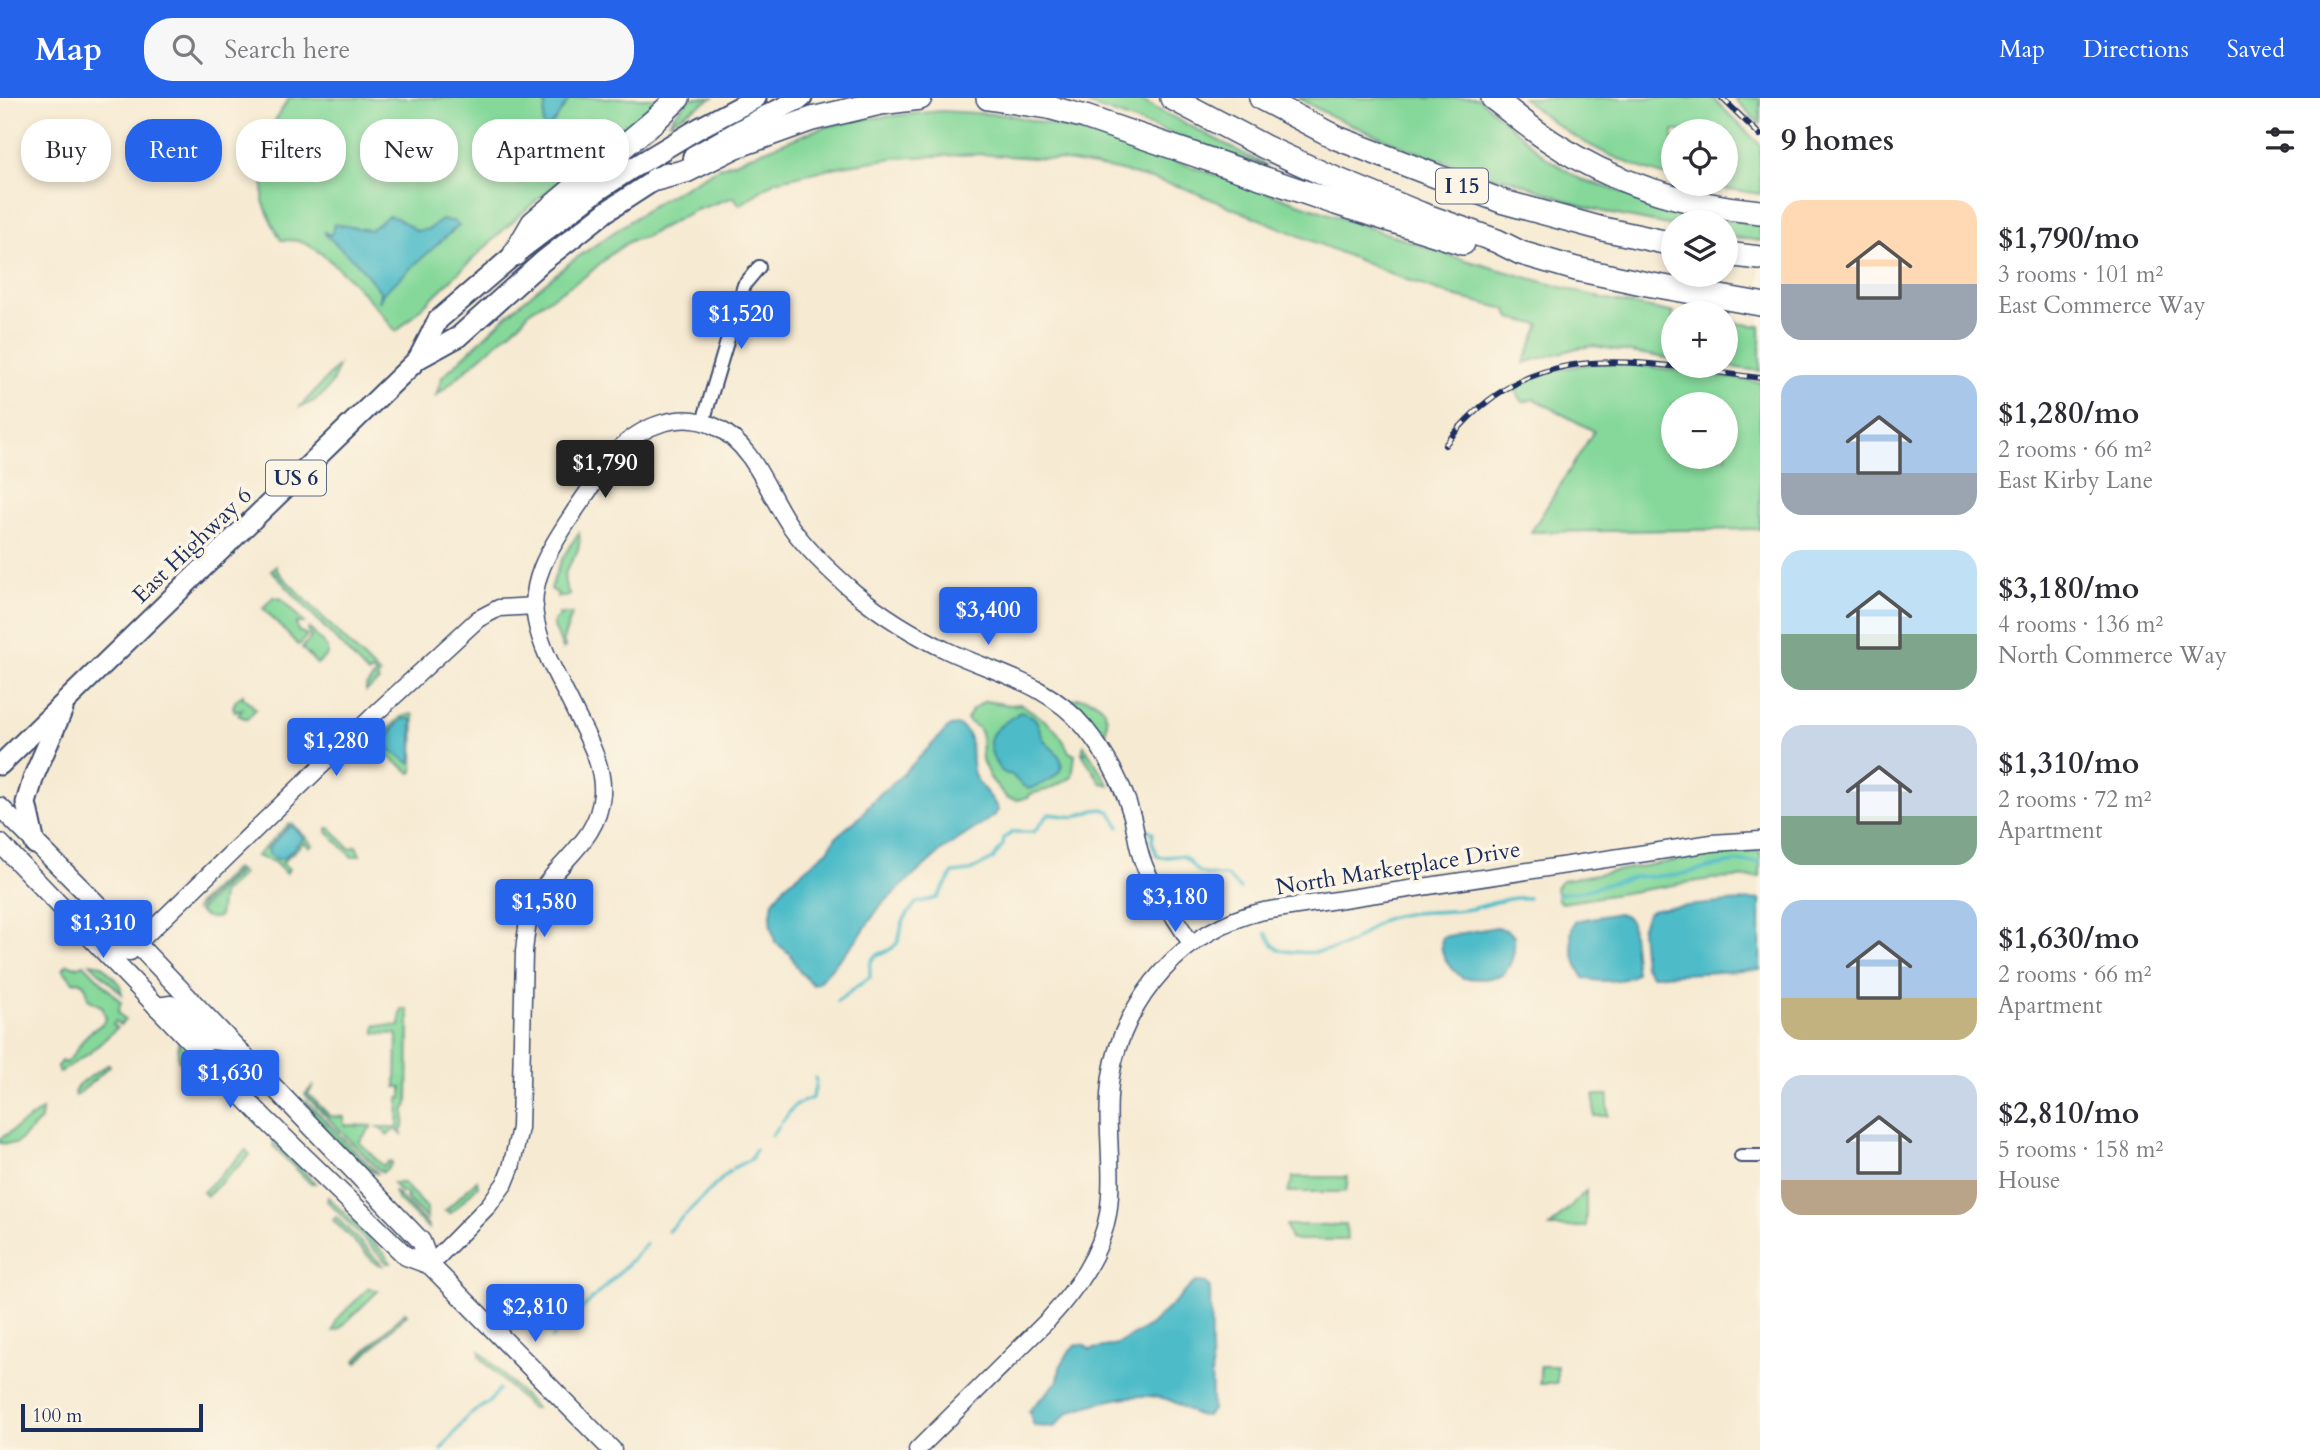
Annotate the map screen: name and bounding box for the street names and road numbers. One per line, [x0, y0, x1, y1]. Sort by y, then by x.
road number: I 15 [1436, 168, 1488, 204]
road number: US 6 [266, 460, 326, 496]
street label: East Highway 6 [125, 480, 259, 610]
street label: North Marketplace Drive [1273, 833, 1523, 903]

